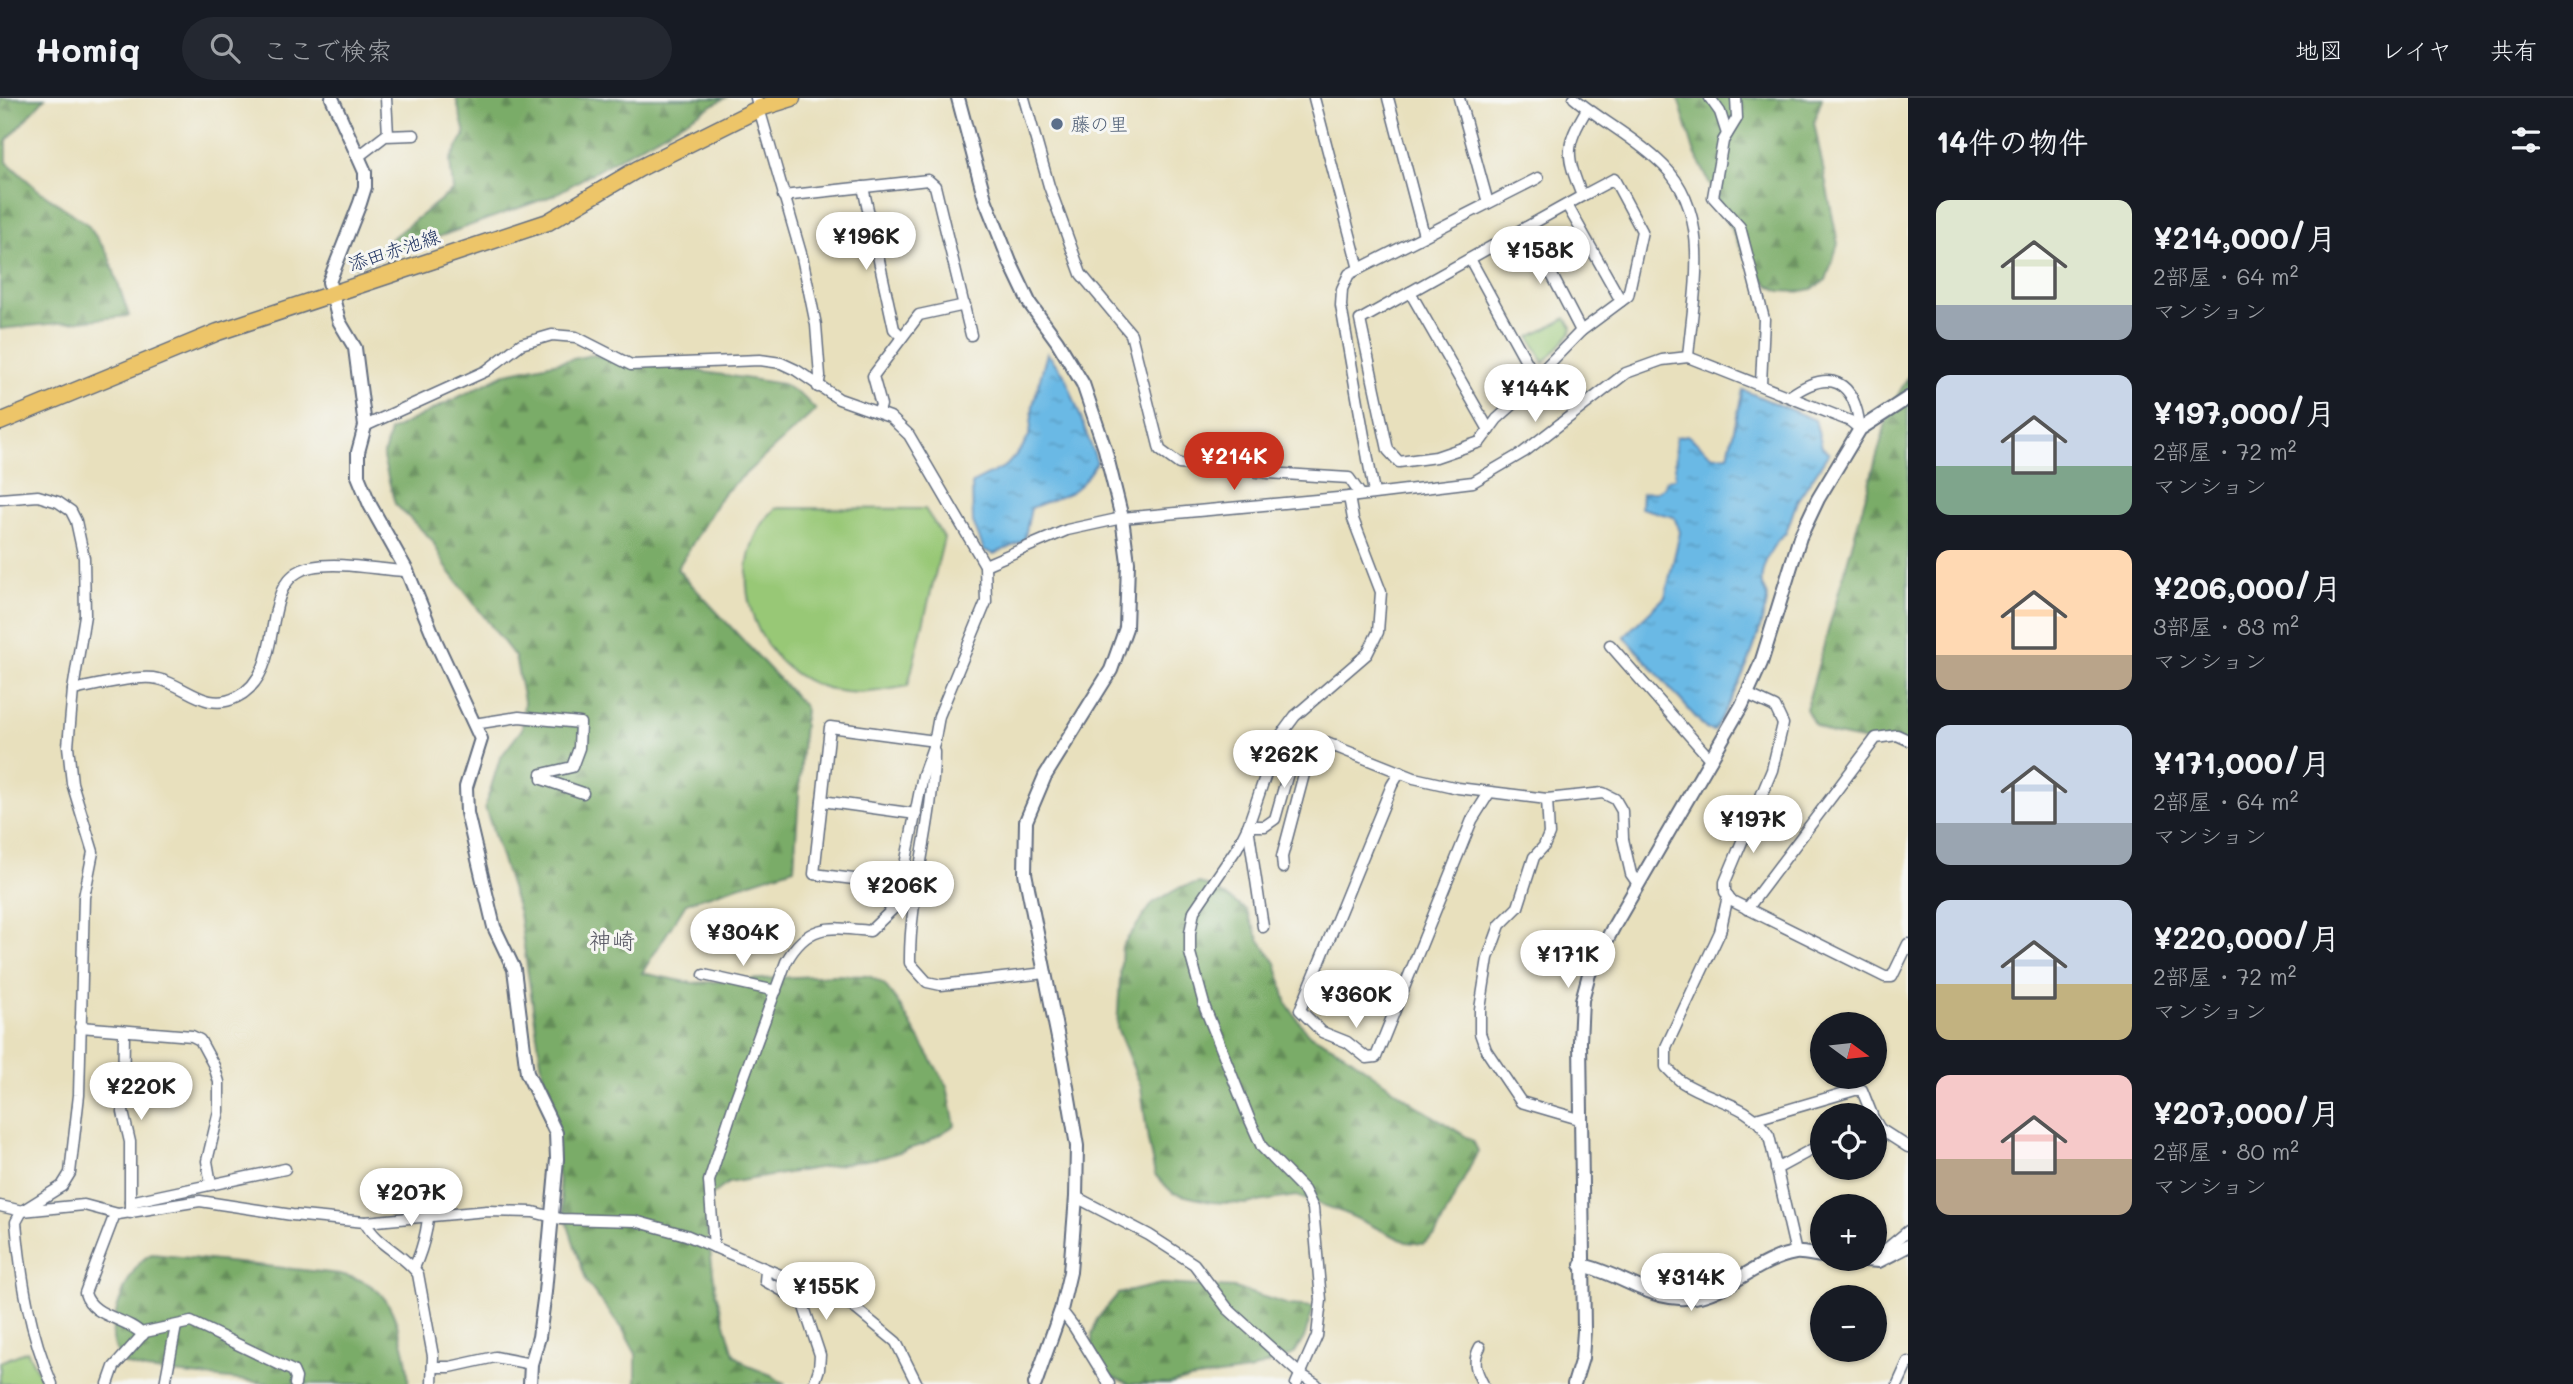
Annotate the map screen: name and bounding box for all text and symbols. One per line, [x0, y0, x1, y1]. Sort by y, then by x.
search box [182, 17, 672, 80]
text: Homiq [35, 27, 140, 70]
icon: search [206, 29, 244, 67]
text: ここで検索 [262, 33, 392, 67]
text: 地図 [2295, 34, 2343, 65]
text: レイヤ [2381, 34, 2452, 65]
text: 共有 [2490, 34, 2538, 65]
place label: 藤の里 [1071, 111, 1128, 136]
marker: 藤の里 [1049, 116, 1065, 132]
text: 14件の物件 [1936, 121, 2088, 161]
icon: filters [2507, 121, 2545, 159]
pin: ¥196K [817, 212, 915, 272]
text: ¥214,000/月 [2153, 217, 2336, 257]
text: ¥196K [832, 220, 900, 250]
street label: 添田赤池線 [345, 223, 443, 276]
pin: ¥158K [1491, 226, 1589, 286]
icon: home [1992, 228, 2076, 312]
text: ¥158K [1506, 234, 1574, 264]
text: 2部屋 · 64 m² [2153, 261, 2298, 291]
text: マンション [2153, 295, 2267, 325]
pin: ¥144K [1486, 364, 1584, 424]
text: ¥144K [1500, 372, 1570, 402]
text: ¥197,000/月 [2153, 392, 2335, 432]
icon: home [1992, 403, 2076, 487]
pin: ¥214K [1185, 432, 1283, 492]
text: 2部屋 · 72 m² [2153, 436, 2297, 466]
text: ¥214K [1200, 440, 1268, 470]
text: マンション [2153, 470, 2267, 500]
text: ¥206,000/月 [2153, 567, 2341, 607]
icon: home [1992, 578, 2076, 662]
text: 3部屋 · 83 m² [2153, 611, 2299, 641]
text: マンション [2153, 645, 2267, 675]
pin: ¥262K [1235, 730, 1333, 790]
text: ¥262K [1249, 738, 1319, 768]
text: ¥171,000/月 [2153, 742, 2331, 782]
icon: home [1992, 753, 2076, 837]
text: 2部屋 · 64 m² [2153, 786, 2298, 816]
pin: ¥197K [1704, 796, 1802, 855]
text: ¥197K [1719, 803, 1787, 833]
text: マンション [2153, 820, 2267, 850]
pin: ¥206K [853, 862, 951, 921]
text: ¥206K [866, 869, 938, 899]
pin: ¥304K [694, 908, 792, 968]
text: ¥304K [706, 916, 780, 946]
text: ¥220,000/月 [2153, 917, 2340, 957]
district label: 神崎 [589, 925, 635, 955]
icon: home [1992, 928, 2076, 1012]
pin: ¥171K [1519, 930, 1617, 990]
text: ¥171K [1536, 938, 1600, 968]
text: 2部屋 · 72 m² [2153, 961, 2297, 991]
pin: ¥360K [1307, 970, 1405, 1030]
text: ¥360K [1320, 978, 1392, 1008]
text: マンション [2153, 995, 2267, 1025]
north arrow [1810, 1012, 1886, 1088]
map controls [1810, 1012, 1887, 1362]
pin: ¥220K [92, 1062, 190, 1122]
text: ¥220K [106, 1070, 176, 1100]
text: ¥207,000/月 [2153, 1092, 2340, 1132]
button: locate [1810, 1103, 1887, 1180]
icon: home [1992, 1103, 2076, 1187]
text: 2部屋 · 80 m² [2153, 1136, 2299, 1166]
pin: ¥207K [362, 1168, 460, 1228]
text: マンション [2153, 1170, 2267, 1200]
text: ¥207K [376, 1176, 446, 1206]
button: + [1810, 1194, 1887, 1271]
pin: ¥314K [1642, 1254, 1740, 1313]
text: ¥314K [1657, 1261, 1725, 1291]
pin: ¥155K [777, 1262, 875, 1322]
text: ¥155K [792, 1270, 860, 1300]
button: − [1810, 1285, 1887, 1362]

